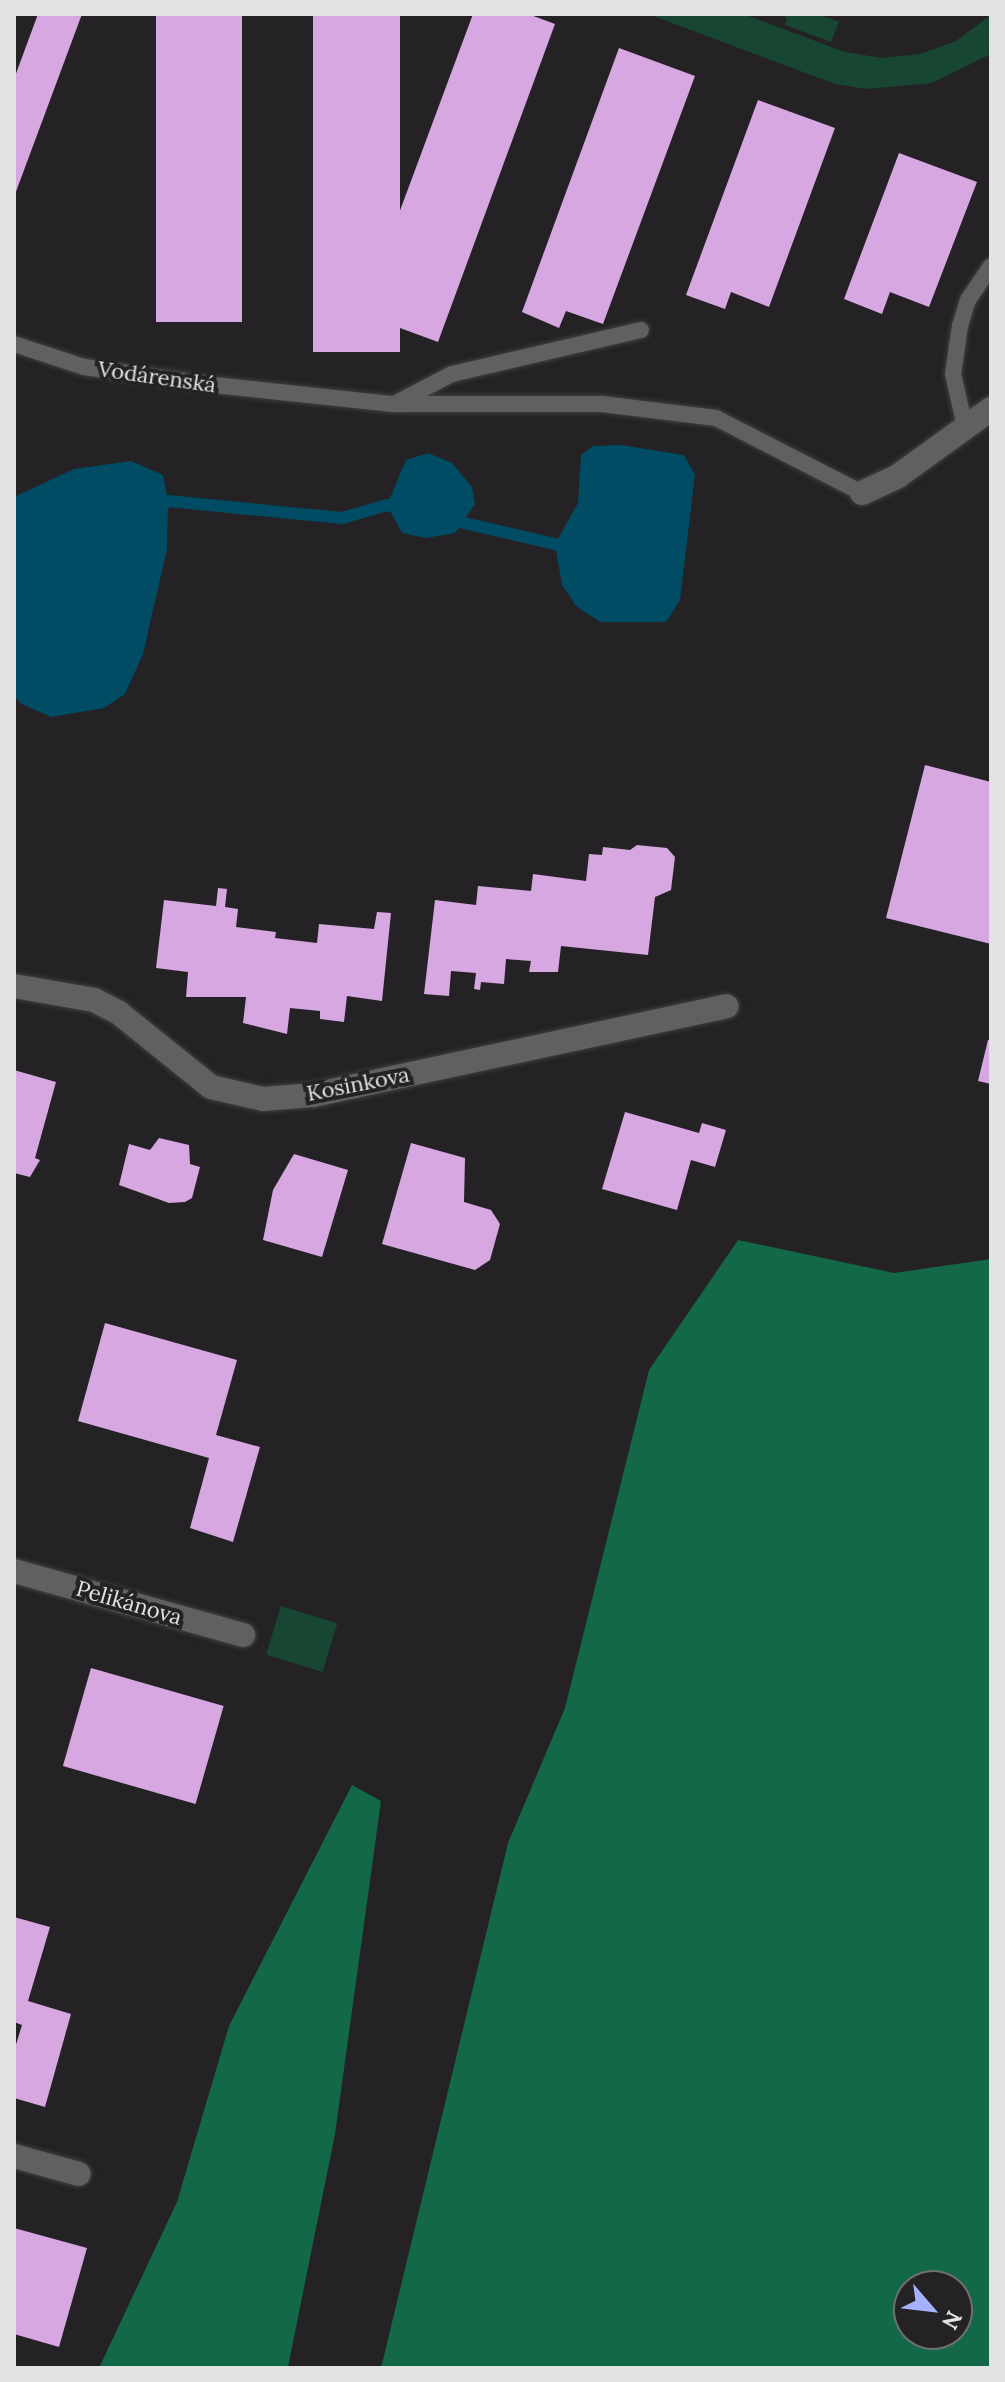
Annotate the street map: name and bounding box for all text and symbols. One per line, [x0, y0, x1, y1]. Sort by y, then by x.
street label: Vodárenská [96, 356, 218, 398]
street label: Kosinkova [304, 1061, 412, 1107]
street label: Pelikánova [73, 1575, 185, 1631]
north arrow [893, 2270, 973, 2350]
text: N [936, 2306, 969, 2334]

